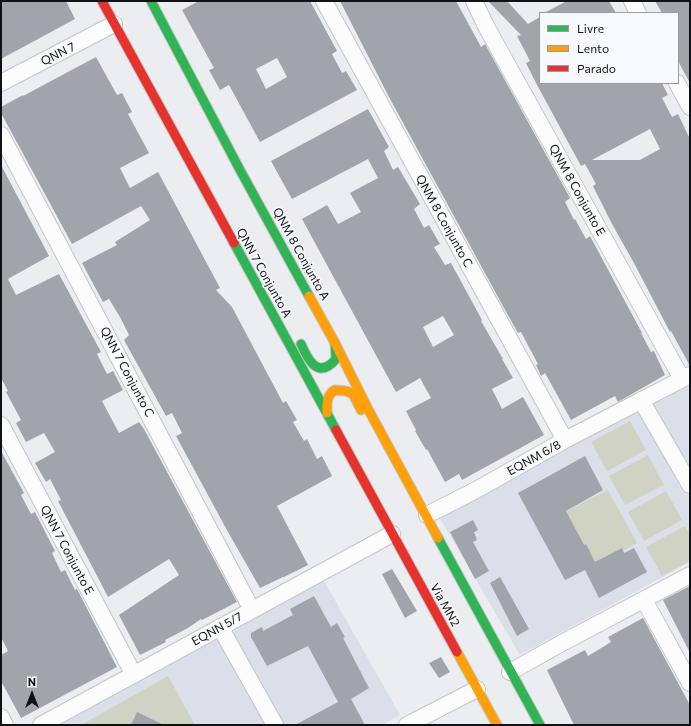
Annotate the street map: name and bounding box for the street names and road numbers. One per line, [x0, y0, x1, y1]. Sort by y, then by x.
street label: QNN 7 [38, 39, 78, 69]
street label: QNM 8 Conjunto E [546, 142, 608, 238]
street label: QNM 8 Conjunto C [413, 172, 475, 270]
street label: QNM 8 Conjunto A [270, 205, 332, 303]
street label: QNN 7 Conjunto A [233, 226, 295, 320]
street label: QNN 7 Conjunto C [97, 324, 157, 420]
street label: EQNM 6/8 [505, 437, 563, 479]
street label: QNN 7 Conjunto E [37, 503, 97, 597]
street label: Via MN2 [427, 581, 463, 629]
street label: EQNN 5/7 [189, 609, 245, 649]

